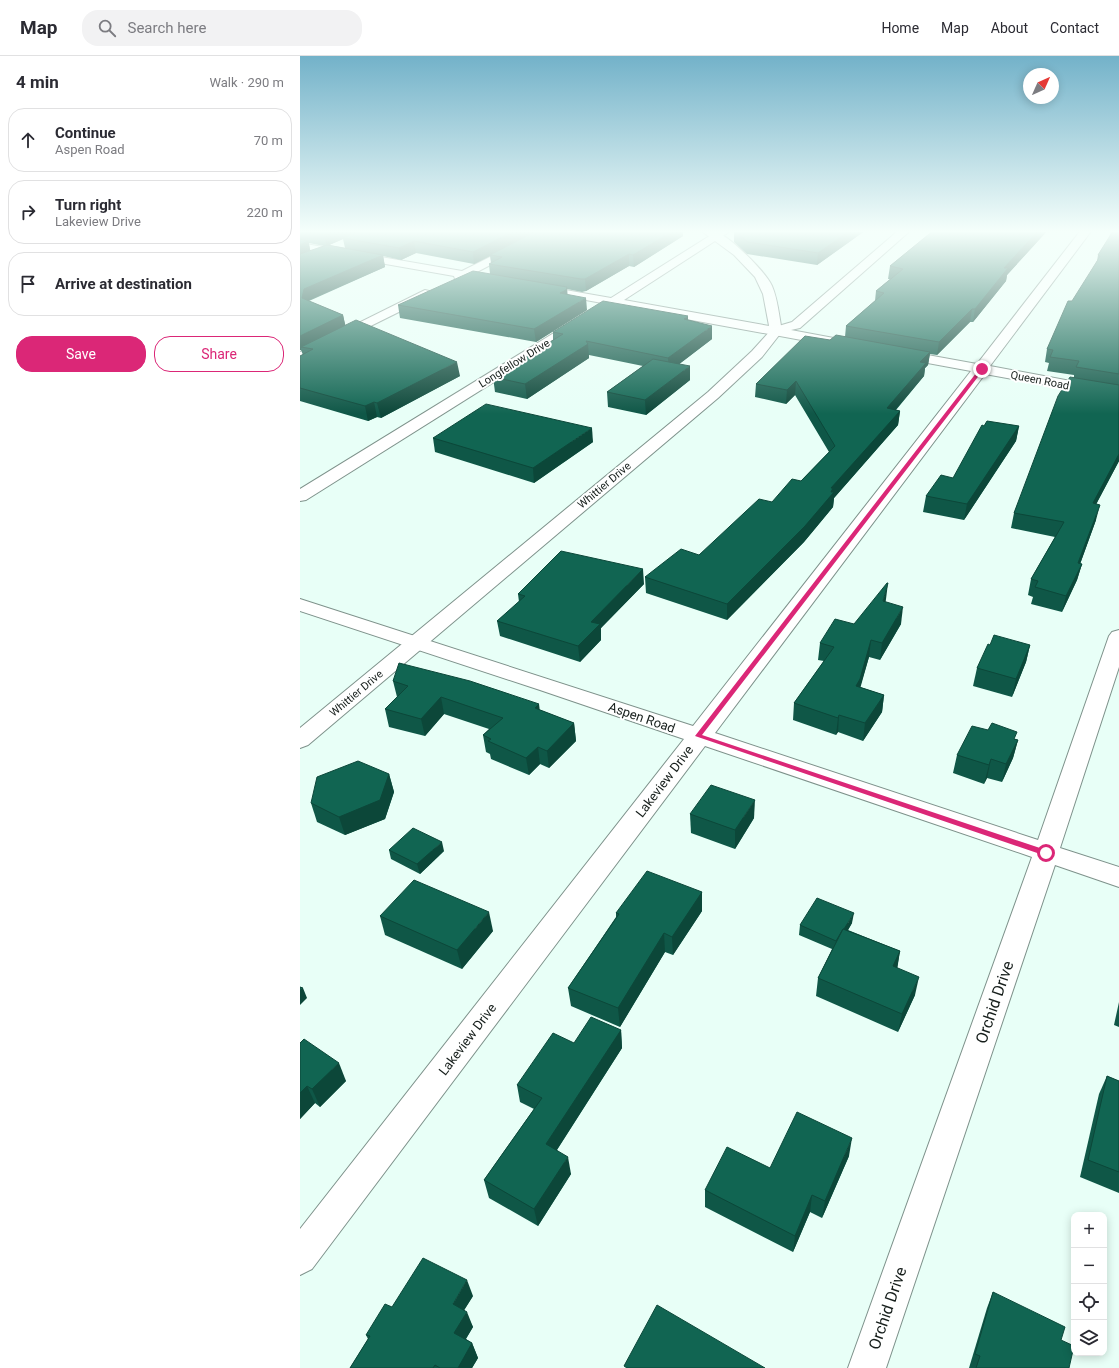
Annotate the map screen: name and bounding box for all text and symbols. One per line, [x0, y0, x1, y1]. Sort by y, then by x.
search box [82, 10, 362, 46]
text: Map [20, 16, 58, 39]
icon: search [96, 17, 118, 39]
text: Search here [128, 19, 206, 37]
text: Home [881, 20, 919, 36]
text: Map [941, 20, 969, 36]
text: About [991, 20, 1028, 36]
text: Contact [1050, 20, 1099, 36]
north arrow [1023, 68, 1059, 104]
text: 4 min [16, 72, 59, 92]
text: Walk · 290 m [209, 75, 284, 90]
text: Continue [55, 124, 116, 142]
icon: ahead [17, 129, 39, 151]
text: 70 m [254, 133, 283, 148]
text: Aspen Road [55, 142, 125, 157]
text: Turn right [55, 196, 121, 214]
icon: right [17, 201, 39, 223]
text: 220 m [246, 205, 283, 220]
text: Lakeview Drive [55, 214, 141, 229]
icon: arrive [17, 273, 39, 295]
text: Arrive at destination [55, 275, 192, 293]
button: Save [16, 336, 146, 372]
button: Share [154, 336, 284, 372]
street label: Longfellow Drive [476, 336, 552, 390]
route end [973, 360, 991, 378]
street label: Queen Road [1010, 368, 1070, 393]
street label: Whittier Drive [575, 459, 634, 511]
street label: Whittier Drive [327, 667, 386, 719]
street label: Aspen Road [606, 699, 677, 736]
street label: Lakeview Drive [633, 742, 696, 820]
route start [1037, 844, 1055, 862]
street label: Orchid Drive [971, 958, 1018, 1046]
street label: Lakeview Drive [436, 1000, 499, 1078]
map controls [1071, 1212, 1107, 1356]
button: + [1071, 1212, 1107, 1248]
button: − [1071, 1248, 1107, 1284]
street label: Orchid Drive [864, 1264, 911, 1352]
button: locate [1071, 1284, 1107, 1320]
button: layers [1071, 1320, 1107, 1356]

